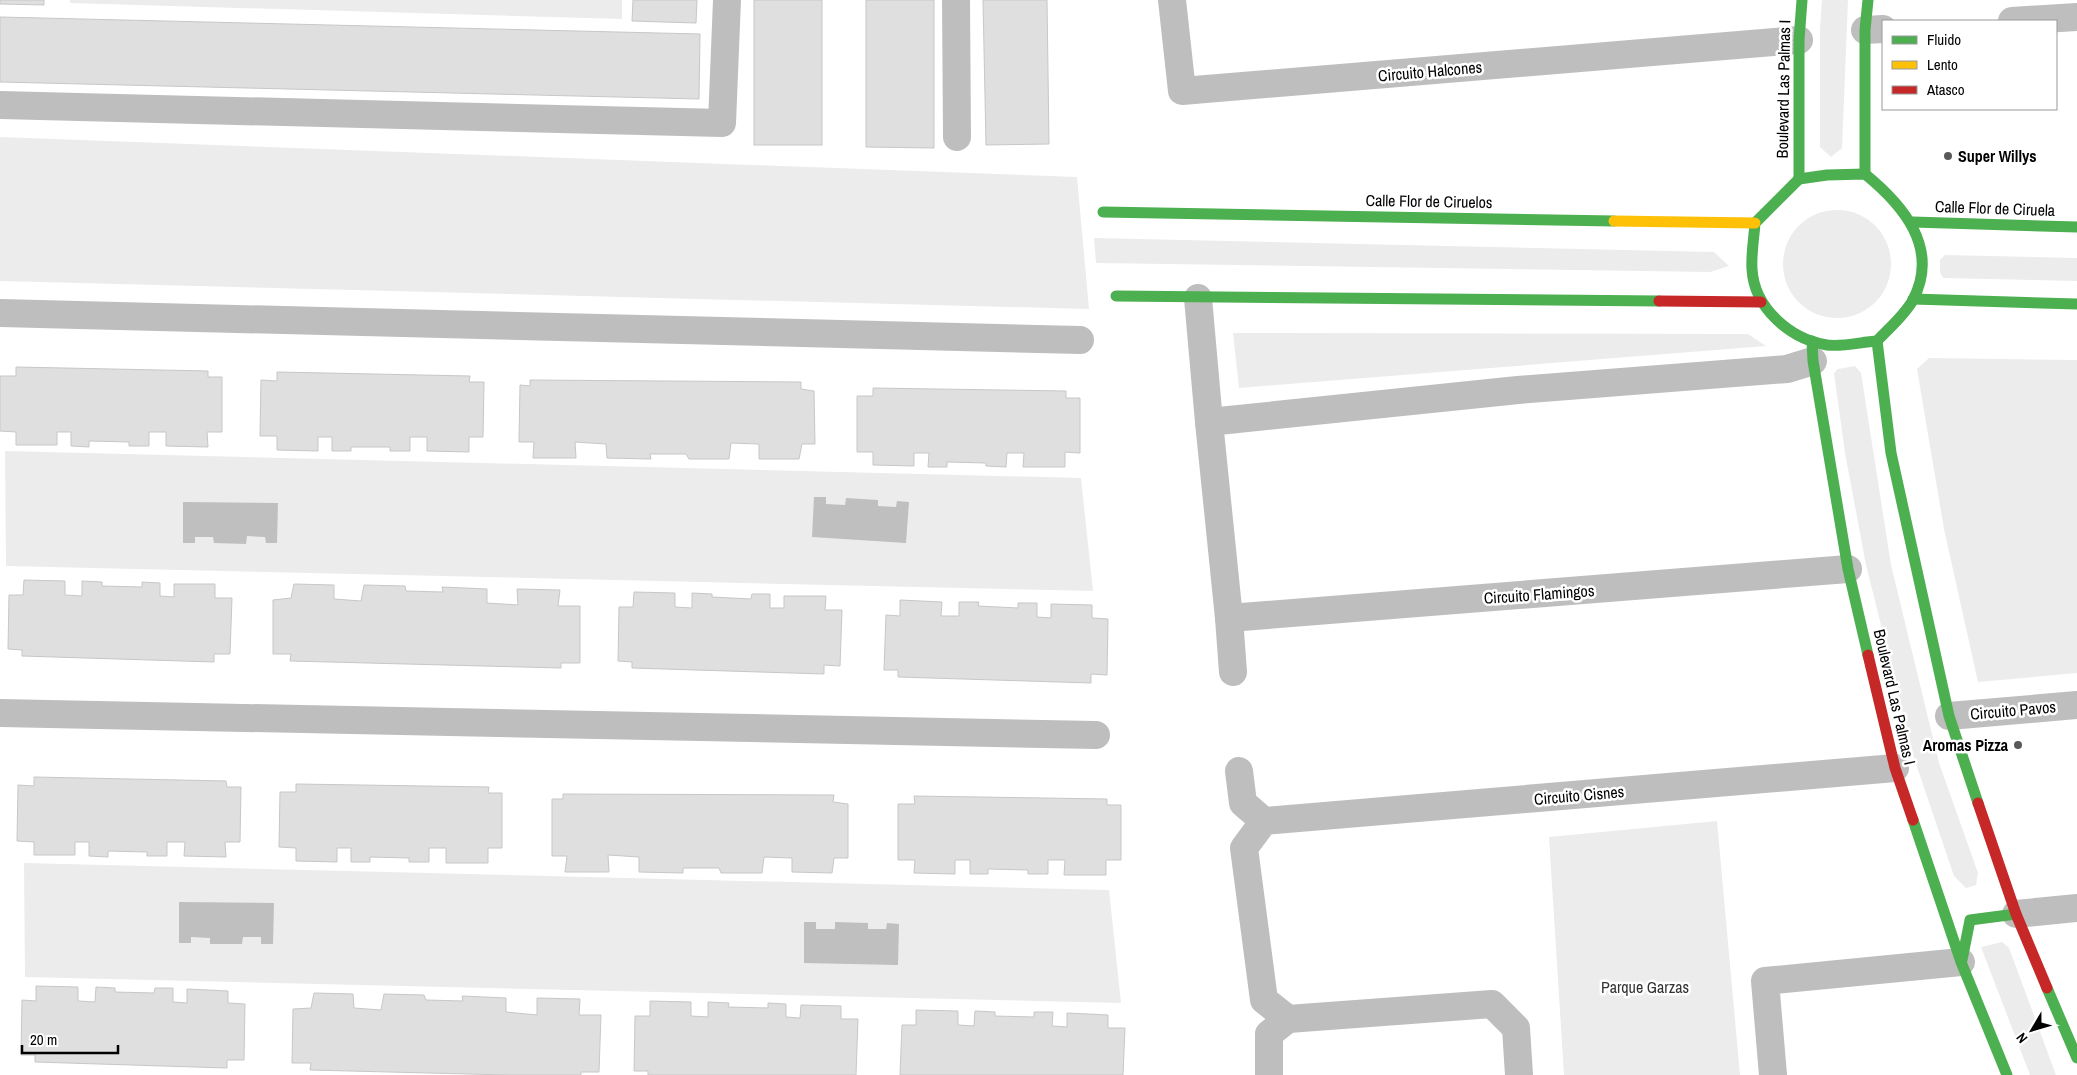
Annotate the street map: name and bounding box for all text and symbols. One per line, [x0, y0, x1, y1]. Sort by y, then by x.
street label: Boulevard Las Palmas I [1771, 20, 1795, 158]
legend [1882, 20, 2057, 110]
text: Fluido [1927, 29, 1961, 50]
text: Lento [1927, 54, 1958, 75]
street label: Circuito Halcones [1377, 55, 1483, 87]
text: Atasco [1926, 79, 1965, 100]
place label: Super Willys [1958, 145, 2037, 167]
marker: Super Willys [1942, 150, 1954, 162]
street label: Calle Flor de Ciruelos [1365, 189, 1493, 213]
street label: Calle Flor de Ciruela [1934, 195, 2056, 221]
street label: Circuito Flamingos [1483, 579, 1595, 609]
street label: Boulevard Las Palmas I [1869, 627, 1921, 767]
street label: Circuito Pavos [1969, 695, 2057, 725]
place label: Aromas Pizza [1923, 734, 2009, 756]
marker: Aromas Pizza [2012, 739, 2024, 751]
street label: Circuito Cisnes [1533, 780, 1625, 810]
park label: Parque Garzas [1601, 976, 1689, 998]
north arrow [2007, 1005, 2057, 1055]
scale bar [22, 1022, 119, 1054]
text: 20 m [30, 1029, 57, 1050]
text: N [2012, 1029, 2031, 1047]

